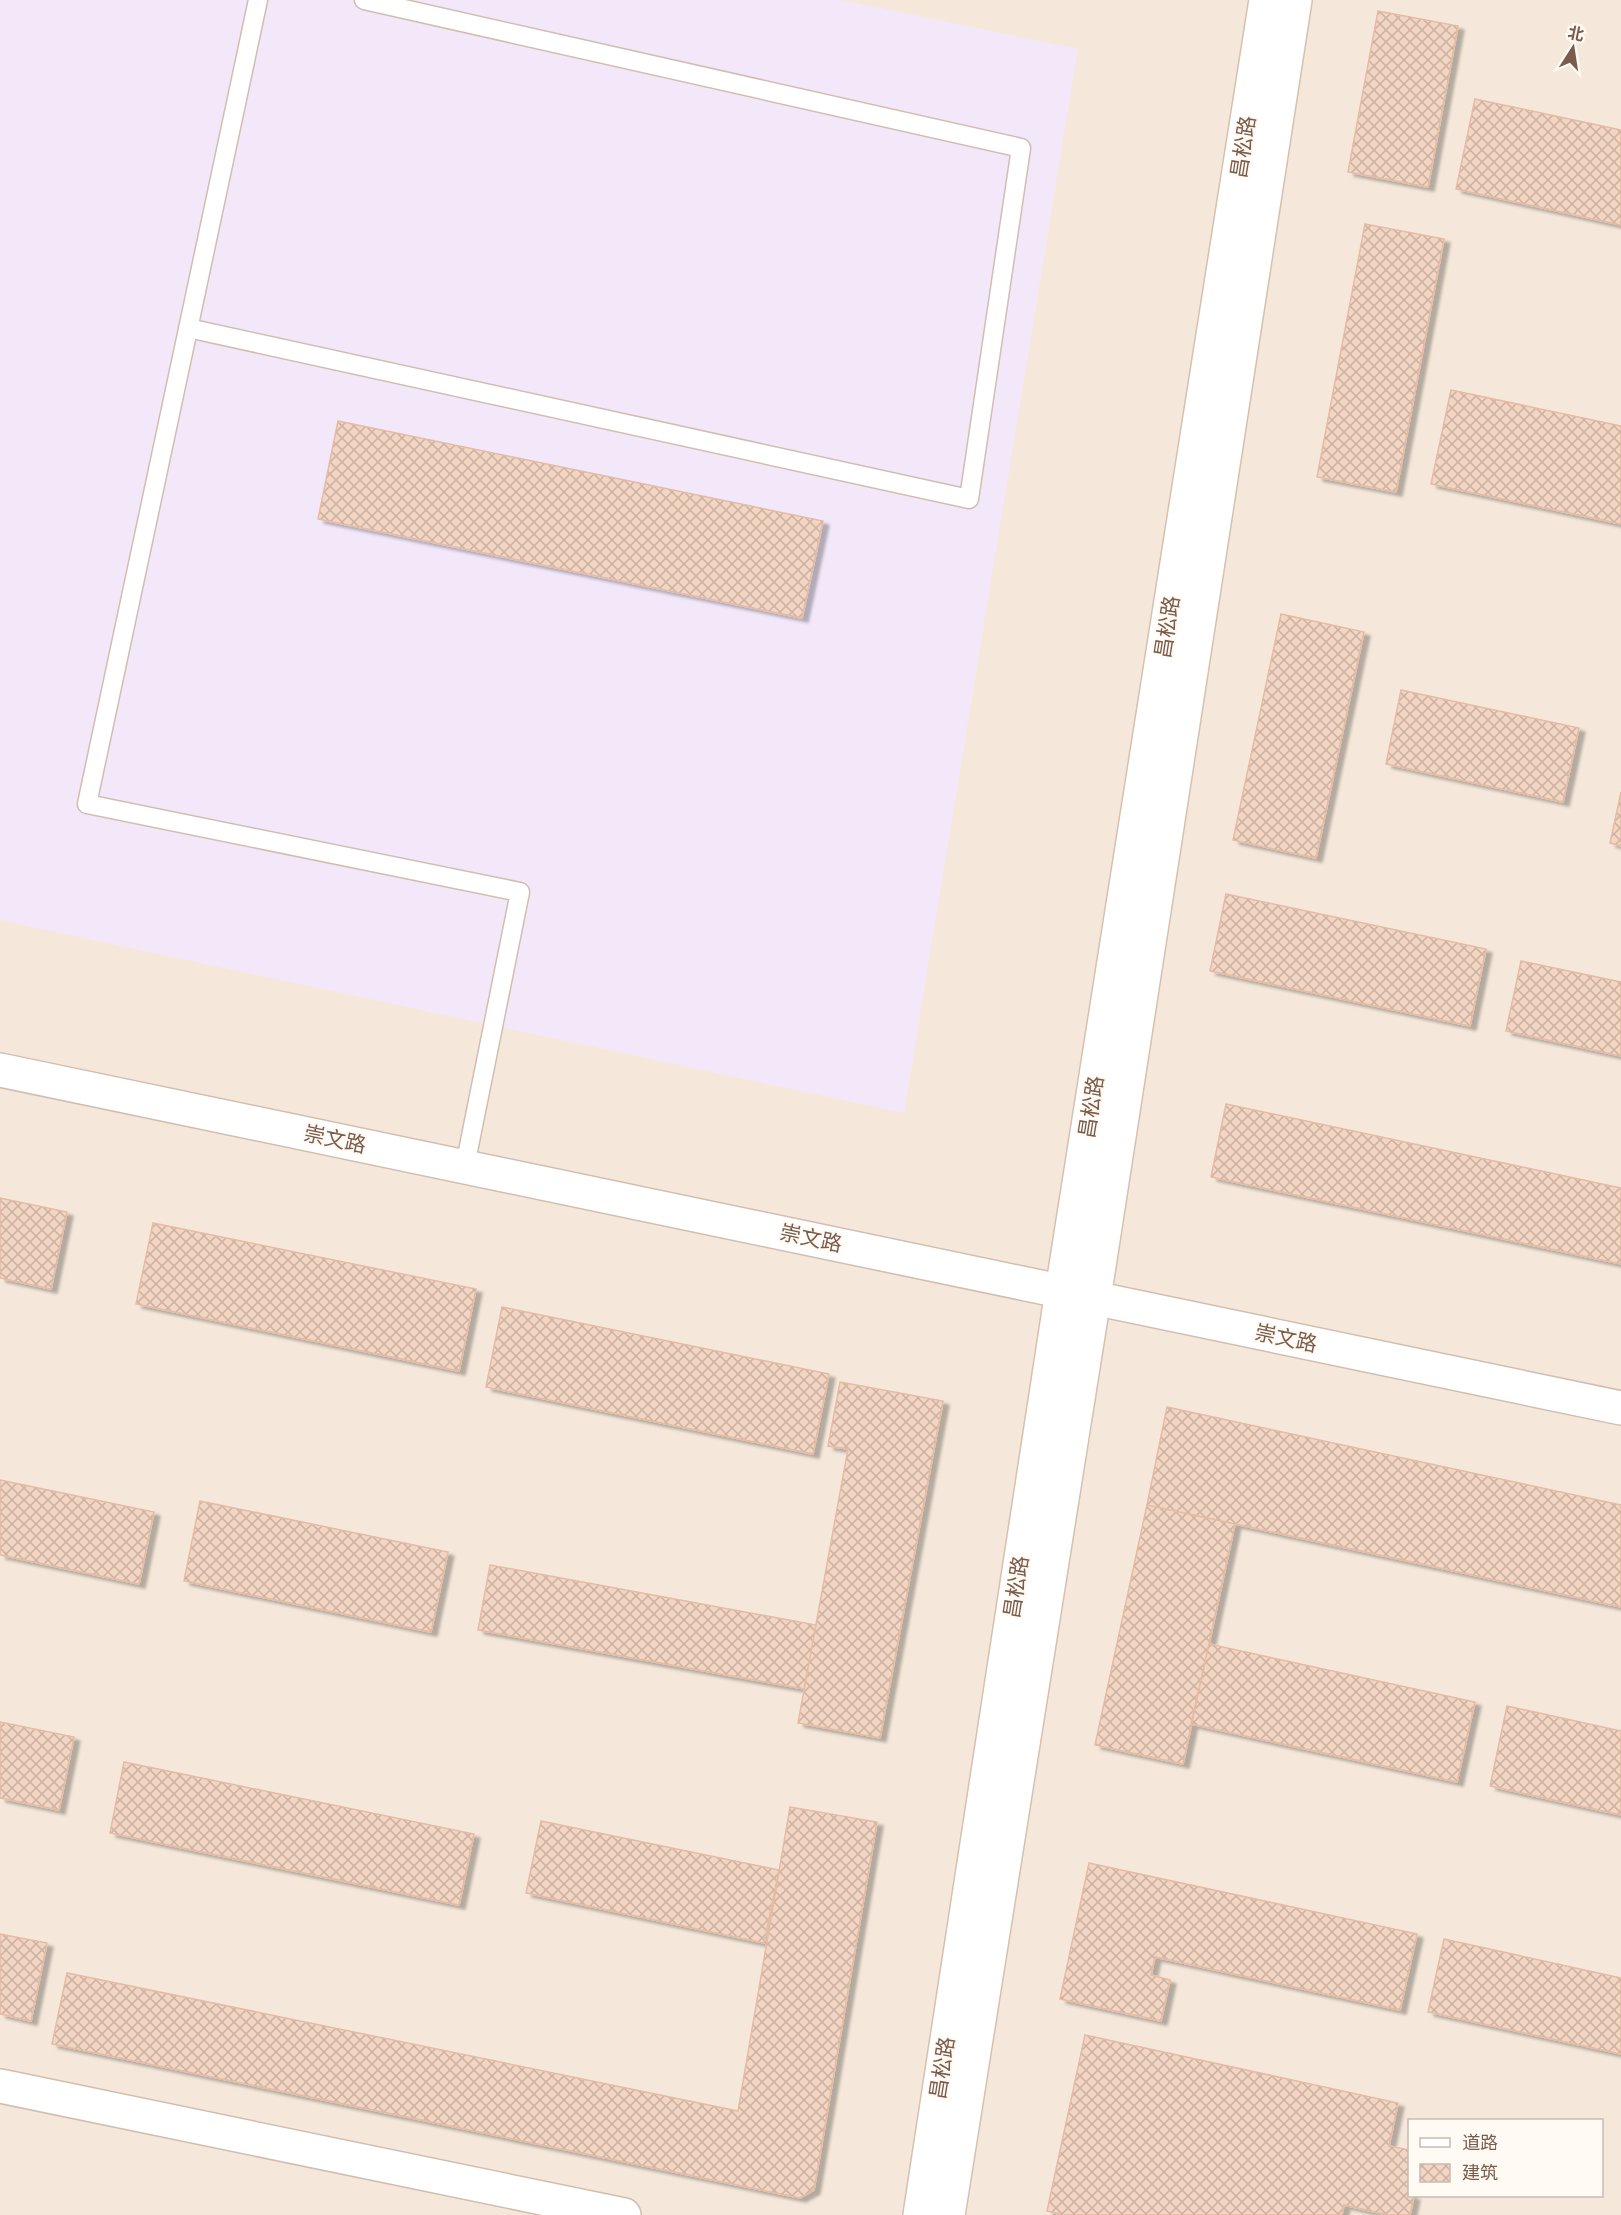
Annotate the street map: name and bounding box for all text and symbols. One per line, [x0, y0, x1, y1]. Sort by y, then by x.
north arrow [1543, 18, 1603, 78]
text: 北 [1566, 21, 1586, 46]
street label: 昌松路 [1224, 114, 1262, 180]
street label: 昌松路 [1148, 594, 1186, 660]
street label: 昌松路 [1072, 1074, 1110, 1140]
street label: 崇文路 [301, 1118, 369, 1160]
street label: 崇文路 [777, 1217, 845, 1259]
street label: 崇文路 [1252, 1317, 1320, 1359]
street label: 昌松路 [997, 1554, 1035, 1620]
street label: 昌松路 [923, 2035, 961, 2101]
legend [1408, 2119, 1603, 2197]
text: 道路 [1462, 2130, 1498, 2155]
text: 建筑 [1462, 2160, 1498, 2185]

